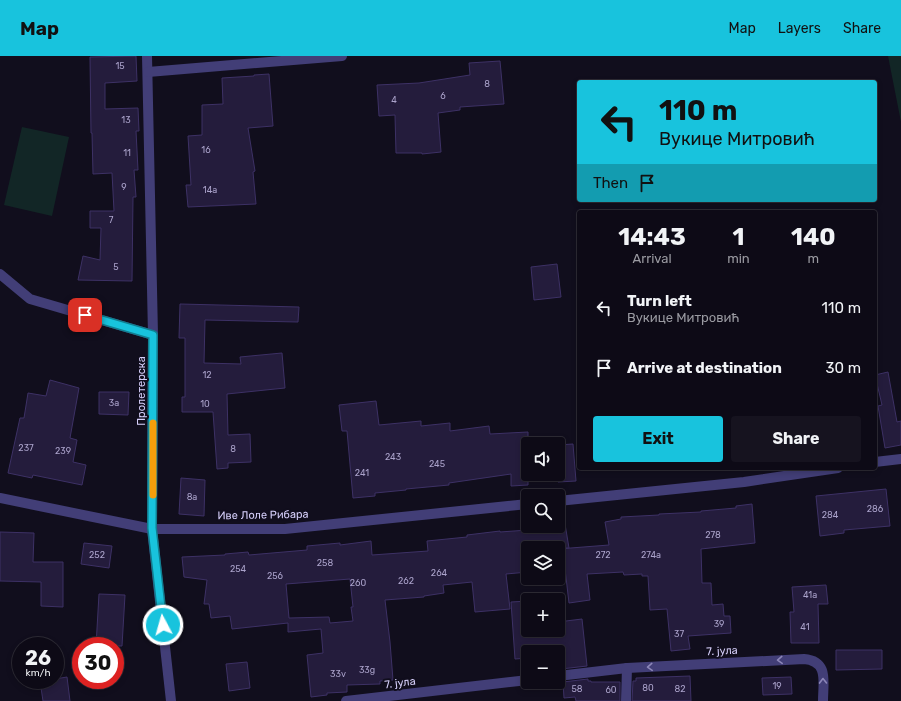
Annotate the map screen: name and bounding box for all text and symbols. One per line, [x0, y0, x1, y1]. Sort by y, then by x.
text: Map [20, 17, 59, 40]
text: Map [729, 20, 756, 37]
text: Layers [778, 20, 821, 37]
text: Share [843, 20, 881, 37]
house number: 15 [115, 61, 125, 71]
house number: 8 [484, 79, 490, 89]
house number: 6 [440, 91, 446, 101]
text: 110 m [659, 94, 737, 127]
house number: 4 [391, 95, 397, 105]
icon: left [593, 96, 645, 148]
house number: 13 [121, 115, 131, 125]
text: Вукице Митровић [659, 128, 815, 150]
house number: 16 [201, 145, 211, 155]
house number: 11 [123, 148, 131, 158]
icon: arrive [636, 172, 658, 194]
text: Then [593, 174, 628, 192]
house number: 9 [121, 182, 127, 192]
house number: 14a [203, 185, 217, 195]
house number: 7 [109, 215, 114, 225]
text: 14:43 [618, 223, 686, 251]
text: 1 [732, 223, 744, 251]
text: 140 [791, 223, 836, 251]
text: Arrival [633, 251, 672, 266]
text: min [727, 251, 750, 266]
text: m [808, 251, 819, 266]
house number: 5 [113, 262, 119, 272]
text: Turn left [627, 292, 692, 310]
icon: left [593, 297, 615, 319]
pin [68, 298, 102, 332]
text: 110 m [822, 299, 861, 317]
icon: arrive [74, 304, 96, 326]
text: Вукице Митровић [627, 310, 740, 325]
street label: Пролетерска [135, 356, 148, 426]
icon: arrive [593, 357, 615, 379]
text: Arrive at destination [627, 359, 782, 377]
text: 30 m [825, 359, 861, 377]
house number: 12 [202, 370, 212, 380]
house number: 3a [109, 398, 119, 408]
house number: 10 [200, 399, 210, 409]
button: Exit [593, 416, 723, 462]
button: Share [731, 416, 861, 462]
map controls [521, 437, 565, 689]
button: sound [521, 437, 565, 481]
house number: 237 [18, 443, 34, 453]
house number: 8 [230, 444, 236, 454]
house number: 239 [55, 446, 71, 456]
house number: 243 [385, 452, 401, 462]
house number: 245 [429, 459, 445, 469]
house number: 241 [355, 468, 369, 478]
button: search [521, 489, 565, 533]
house number: 8a [187, 492, 197, 502]
house number: 286 [867, 504, 884, 514]
street label: Иве Лоле Рибара [217, 508, 309, 522]
house number: 284 [822, 510, 839, 520]
house number: 278 [705, 530, 721, 540]
button: layers [521, 541, 565, 585]
house number: 252 [89, 550, 105, 560]
house number: 272 [595, 550, 611, 560]
house number: 274a [641, 550, 661, 560]
house number: 258 [317, 558, 333, 568]
house number: 254 [230, 564, 247, 574]
house number: 264 [431, 568, 448, 578]
house number: 256 [267, 571, 284, 581]
house number: 262 [398, 576, 414, 586]
house number: 260 [350, 578, 366, 588]
house number: 41a [803, 590, 817, 600]
button: + [521, 593, 565, 637]
position arrow [142, 604, 184, 646]
house number: 39 [714, 619, 724, 629]
house number: 41 [800, 622, 810, 632]
house number: 37 [674, 629, 684, 639]
speed limit sign: 30 [72, 637, 124, 689]
street label: 7. јула [706, 644, 738, 658]
button: − [521, 645, 565, 689]
text: 26 [25, 646, 51, 670]
one-way arrow [777, 656, 783, 664]
one-way arrow [647, 663, 653, 672]
house number: 33g [359, 665, 375, 675]
text: km/h [26, 667, 50, 679]
house number: 33v [330, 669, 346, 679]
street label: 7. јула [384, 675, 416, 691]
one-way arrow [819, 678, 827, 684]
house number: 19 [772, 681, 782, 691]
house number: 80 [642, 683, 654, 693]
house number: 58 [571, 684, 583, 694]
house number: 82 [674, 684, 686, 694]
house number: 60 [605, 685, 617, 695]

